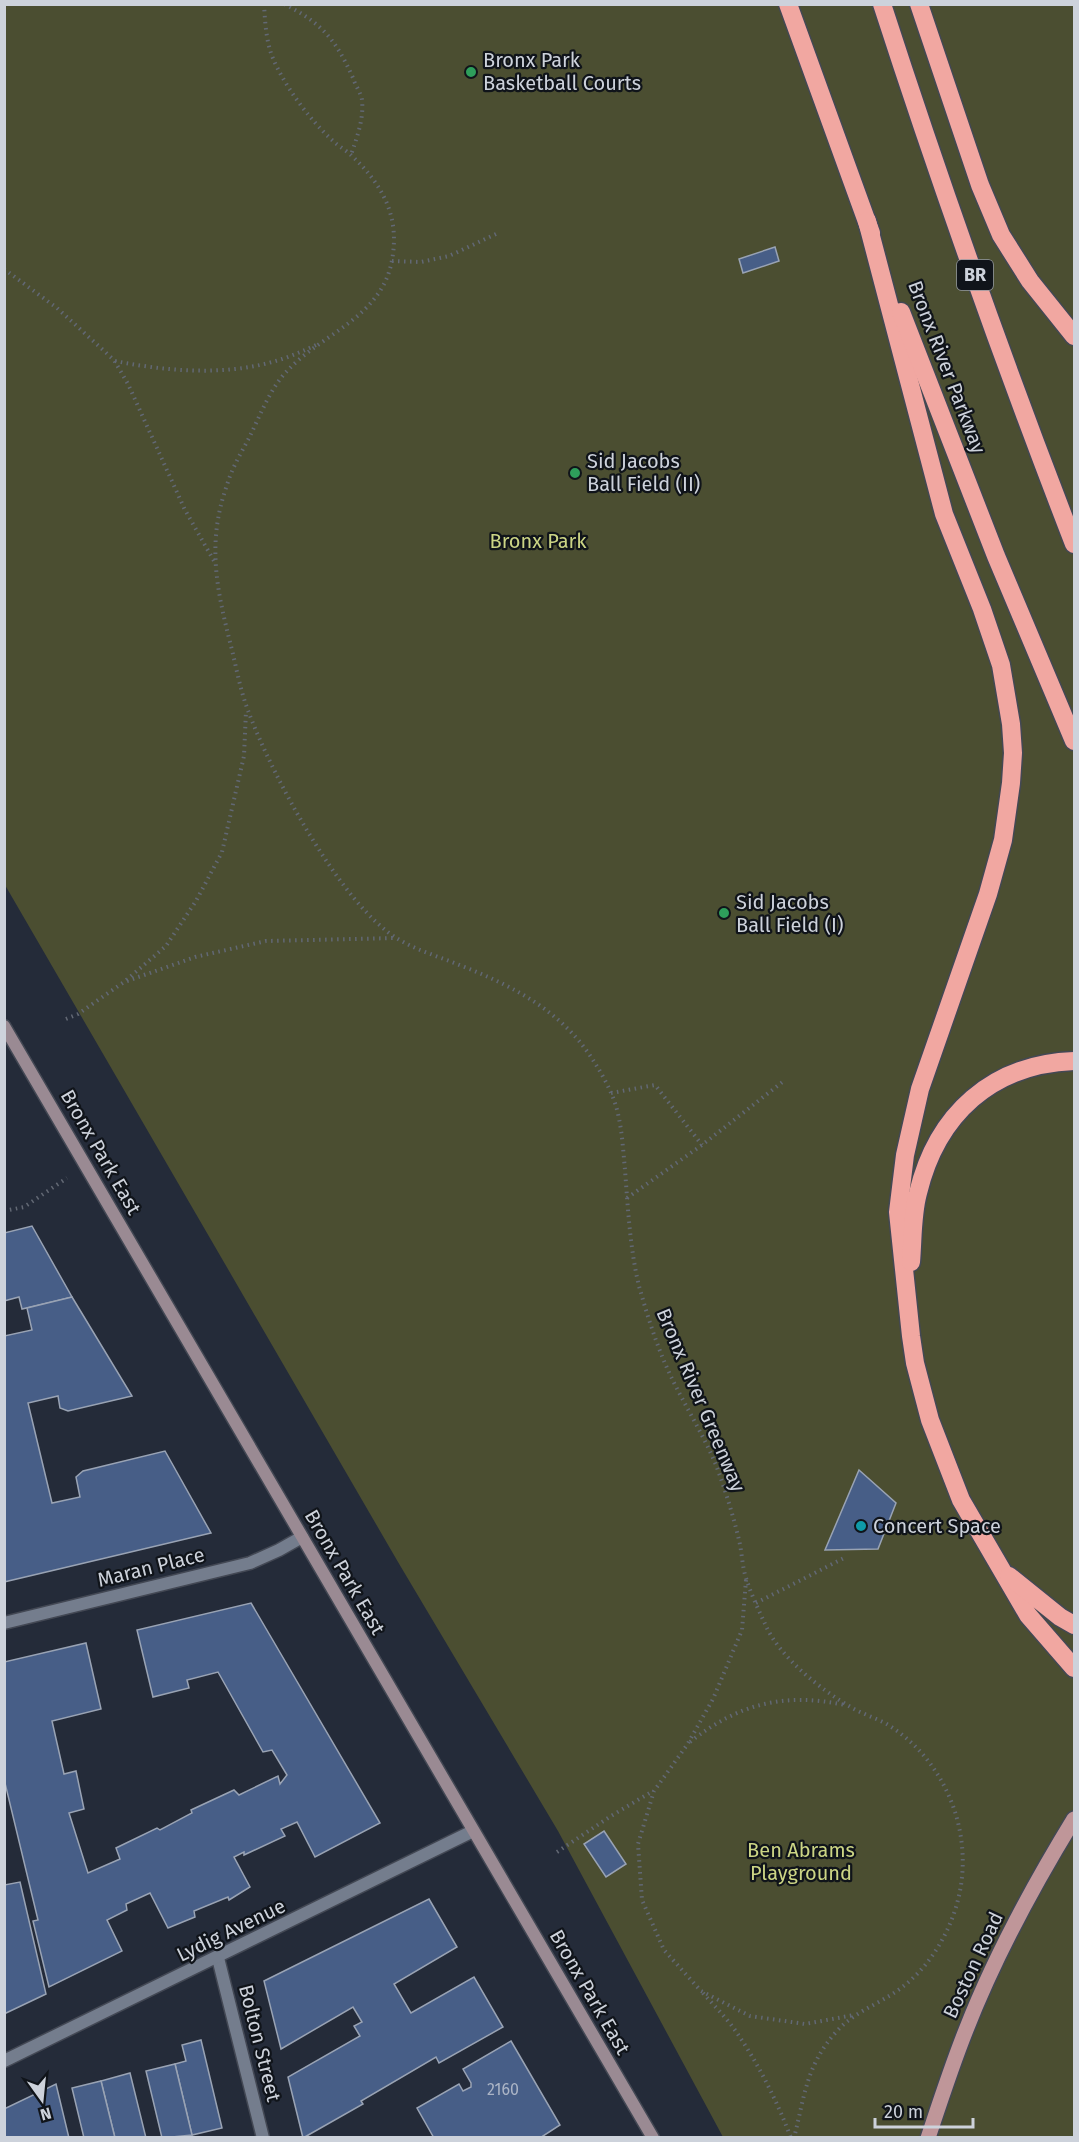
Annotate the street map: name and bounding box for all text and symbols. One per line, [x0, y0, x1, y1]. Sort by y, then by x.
place label: Bronx Park Basketball Courts [483, 48, 641, 95]
marker: Bronx Park Basketball Courts [464, 65, 478, 79]
road number: BR [957, 260, 993, 290]
street label: Bronx River Parkway [903, 277, 991, 457]
place label: Sid Jacobs Ball Field (II) [587, 449, 700, 496]
marker: Sid Jacobs Ball Field (II) [568, 466, 582, 480]
park label: Bronx Park [489, 529, 587, 553]
place label: Sid Jacobs Ball Field (I) [736, 890, 843, 937]
marker: Sid Jacobs Ball Field (I) [717, 906, 731, 920]
street label: Bronx Park East [56, 1085, 147, 1219]
street label: Bronx River Greenway [651, 1305, 751, 1495]
street label: Bronx Park East [300, 1505, 391, 1639]
place label: Concert Space [873, 1514, 1001, 1538]
marker: Concert Space [854, 1519, 868, 1533]
street label: Maran Place [95, 1542, 207, 1592]
park label: Ben Abrams Playground [747, 1838, 855, 1885]
street label: Lydig Avenue [173, 1893, 289, 1967]
street label: Boston Road [938, 1908, 1008, 2022]
street label: Bronx Park East [545, 1925, 636, 2059]
street label: Bolton Street [234, 1982, 286, 2105]
north arrow [12, 2070, 72, 2130]
house number: 2160 [487, 2080, 519, 2099]
scale bar [875, 2091, 972, 2129]
text: 20 m [884, 2101, 923, 2123]
text: N [38, 2103, 53, 2125]

